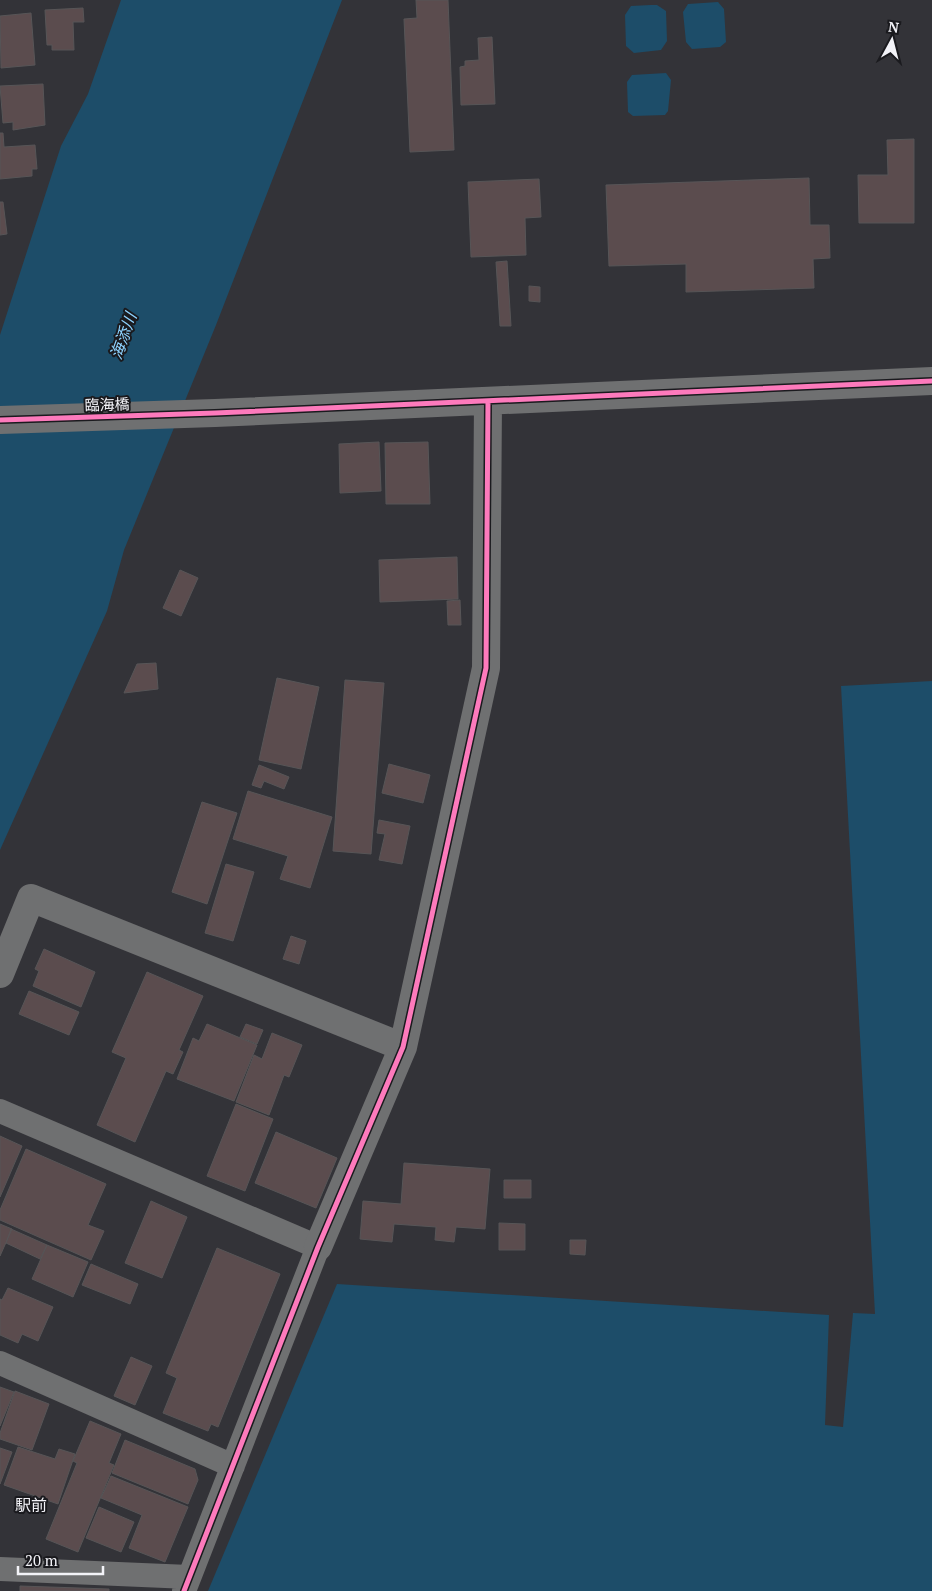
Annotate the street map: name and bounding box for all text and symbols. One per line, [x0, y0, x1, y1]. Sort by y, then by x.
north arrow [867, 15, 917, 65]
text: N [887, 17, 900, 37]
water label: 海添川 [104, 308, 142, 362]
street label: 臨海橋 [84, 393, 130, 415]
district label: 駅前 [15, 1494, 47, 1516]
scale bar [18, 1544, 102, 1576]
text: 20 m [25, 1550, 58, 1570]

